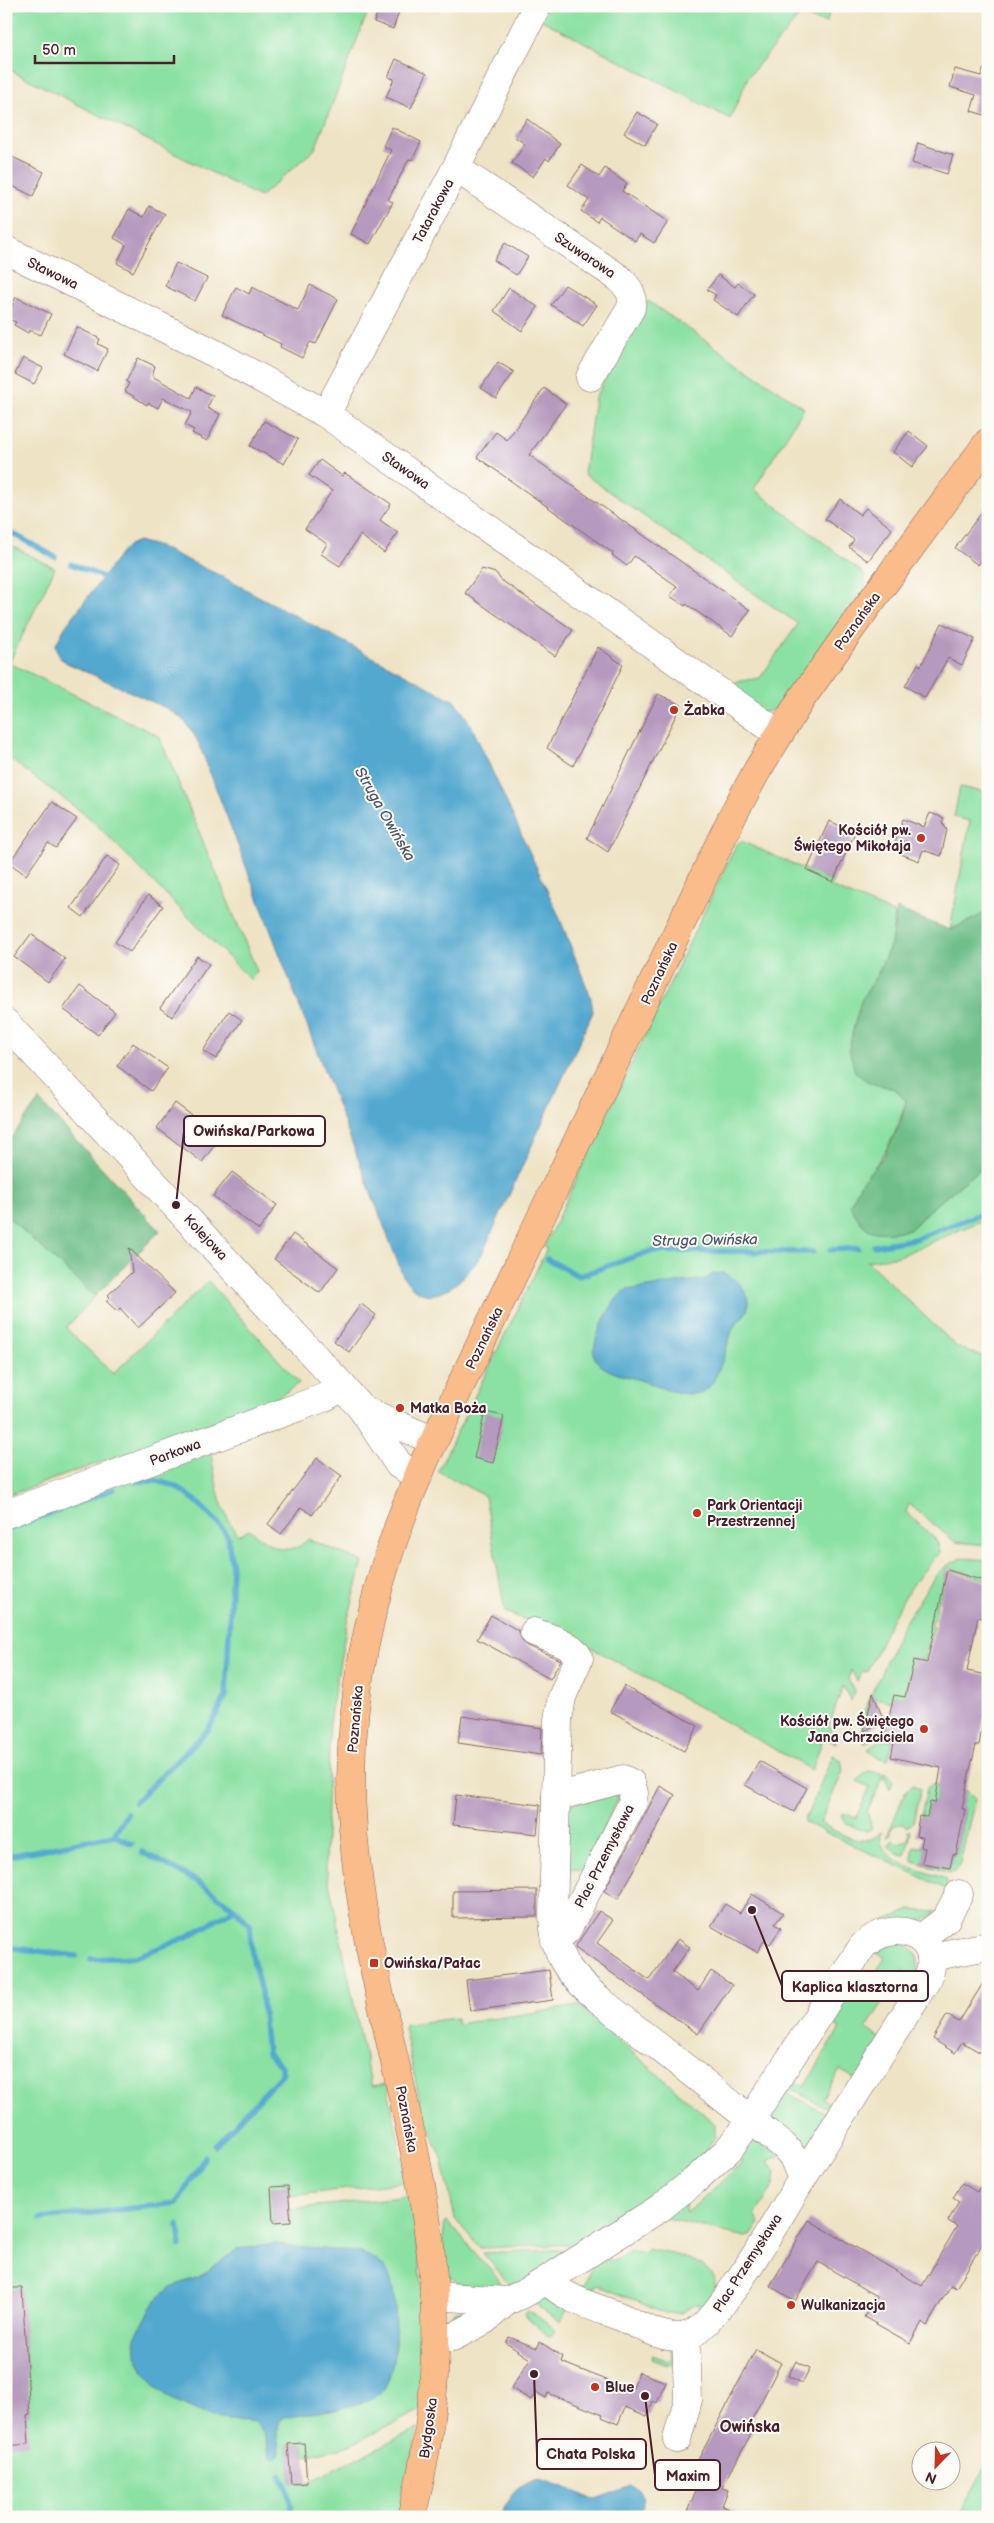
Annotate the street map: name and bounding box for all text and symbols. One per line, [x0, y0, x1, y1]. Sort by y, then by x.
scale bar [35, 32, 174, 64]
text: 50 m [42, 41, 76, 60]
street label: Tatarakowa [409, 176, 458, 247]
street label: Szuwarowa [551, 229, 619, 282]
street label: Stawowa [24, 254, 81, 293]
street label: Stawowa [378, 448, 433, 493]
street label: Poznańska [831, 589, 884, 654]
place label: Żabka [684, 700, 725, 719]
marker: Żabka [668, 704, 680, 716]
water label: Struga Owińska [350, 764, 419, 865]
place label: Kościół pw. Świętego Mikołaja [794, 822, 911, 855]
marker: Kościół pw. Świętego Mikołaja [915, 832, 927, 844]
street label: Poznańska [637, 939, 681, 1007]
callout: Owińska/Parkowa [184, 1116, 325, 1146]
text: Owińska/Parkowa [193, 1122, 315, 1141]
street label: Kolejowa [180, 1211, 231, 1264]
water label: Struga Owińska [652, 1230, 758, 1251]
street label: Poznańska [462, 1304, 507, 1372]
place label: Matka Boża [410, 1400, 487, 1417]
marker: Matka Boża [394, 1402, 406, 1414]
street label: Parkowa [147, 1435, 203, 1470]
place label: Park Orientacji Przestrzennej [707, 1497, 802, 1530]
marker: Park Orientacji Przestrzennej [691, 1507, 703, 1519]
street label: Poznańska [344, 1685, 367, 1753]
place label: Kościół pw. Świętego Jana Chrzciciela [780, 1711, 914, 1746]
marker: Kościół pw. Świętego Jana Chrzciciela [918, 1723, 930, 1735]
street label: Plac Przemysława [571, 1802, 638, 1911]
place label: Owińska/Pałac [384, 1955, 481, 1972]
marker: Owińska/Pałac [368, 1957, 380, 1969]
callout: Kaplica klasztorna [782, 1971, 928, 2001]
text: Kaplica klasztorna [792, 1978, 918, 1997]
street label: Poznańska [392, 2084, 421, 2154]
street label: Plac Przemysława [709, 2211, 786, 2316]
place label: Wulkanizacja [801, 2297, 886, 2314]
marker: Wulkanizacja [785, 2299, 797, 2311]
place label: Blue [605, 2379, 634, 2396]
marker: Blue [589, 2381, 601, 2393]
street label: Bydgoska [416, 2397, 441, 2460]
district label: Owińska [720, 2418, 780, 2437]
callout: Chata Polska [537, 2439, 646, 2469]
north arrow [912, 2440, 962, 2490]
text: Chata Polska [546, 2445, 636, 2464]
callout: Maxim [655, 2460, 720, 2490]
text: Maxim [666, 2467, 711, 2486]
text: N [923, 2468, 939, 2487]

